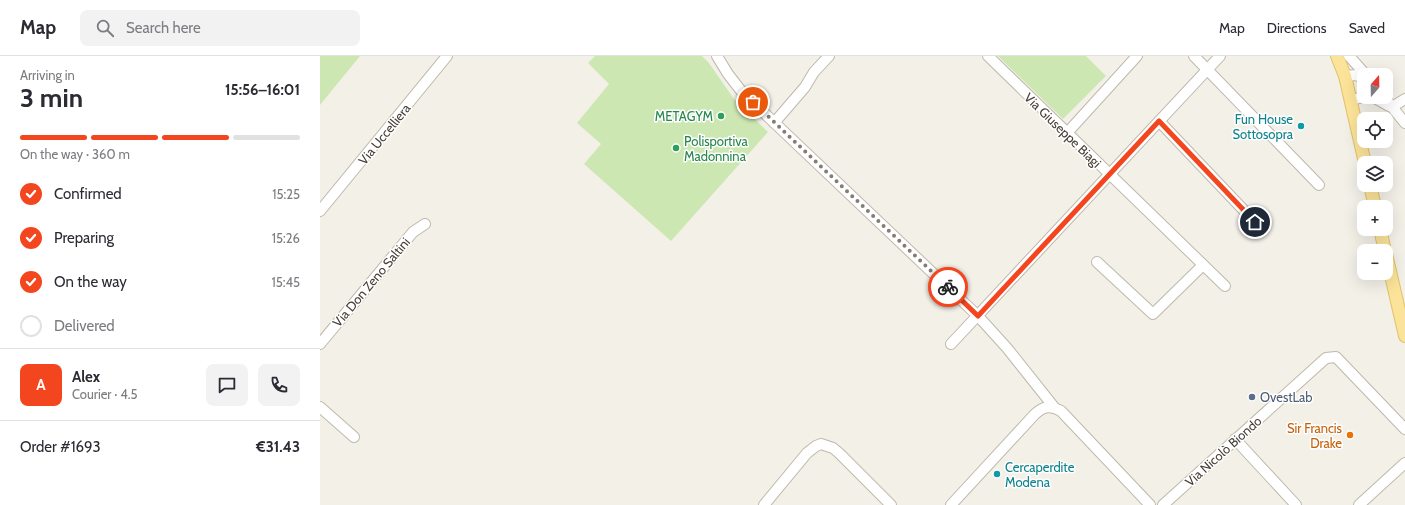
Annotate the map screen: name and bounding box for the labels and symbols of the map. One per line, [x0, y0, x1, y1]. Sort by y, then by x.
north arrow [1357, 68, 1393, 104]
pin [736, 85, 770, 119]
street label: Via Giuseppe Biagi [1021, 89, 1105, 171]
street label: Via Uccelliera [355, 100, 414, 168]
place label: METAGYM [655, 108, 713, 124]
marker: METAGYM [716, 111, 726, 121]
place label: Fun House Sottosopra [1232, 111, 1294, 142]
marker: Fun House Sottosopra [1296, 121, 1306, 131]
place label: Polisportiva Madonnina [684, 133, 749, 164]
marker: Polisportiva Madonnina [671, 143, 681, 153]
pin [1238, 205, 1272, 239]
street label: Via Don Zeno Saltini [329, 234, 413, 330]
courier [928, 267, 968, 307]
place label: OvestLab [1260, 389, 1313, 405]
marker: OvestLab [1247, 392, 1257, 402]
street label: Via Nicolò Biondo [1181, 412, 1265, 490]
place label: Sir Francis Drake [1287, 420, 1343, 451]
marker: Sir Francis Drake [1345, 430, 1355, 440]
place label: Cercaperdite Modena [1005, 459, 1075, 490]
marker: Cercaperdite Modena [992, 469, 1002, 479]

